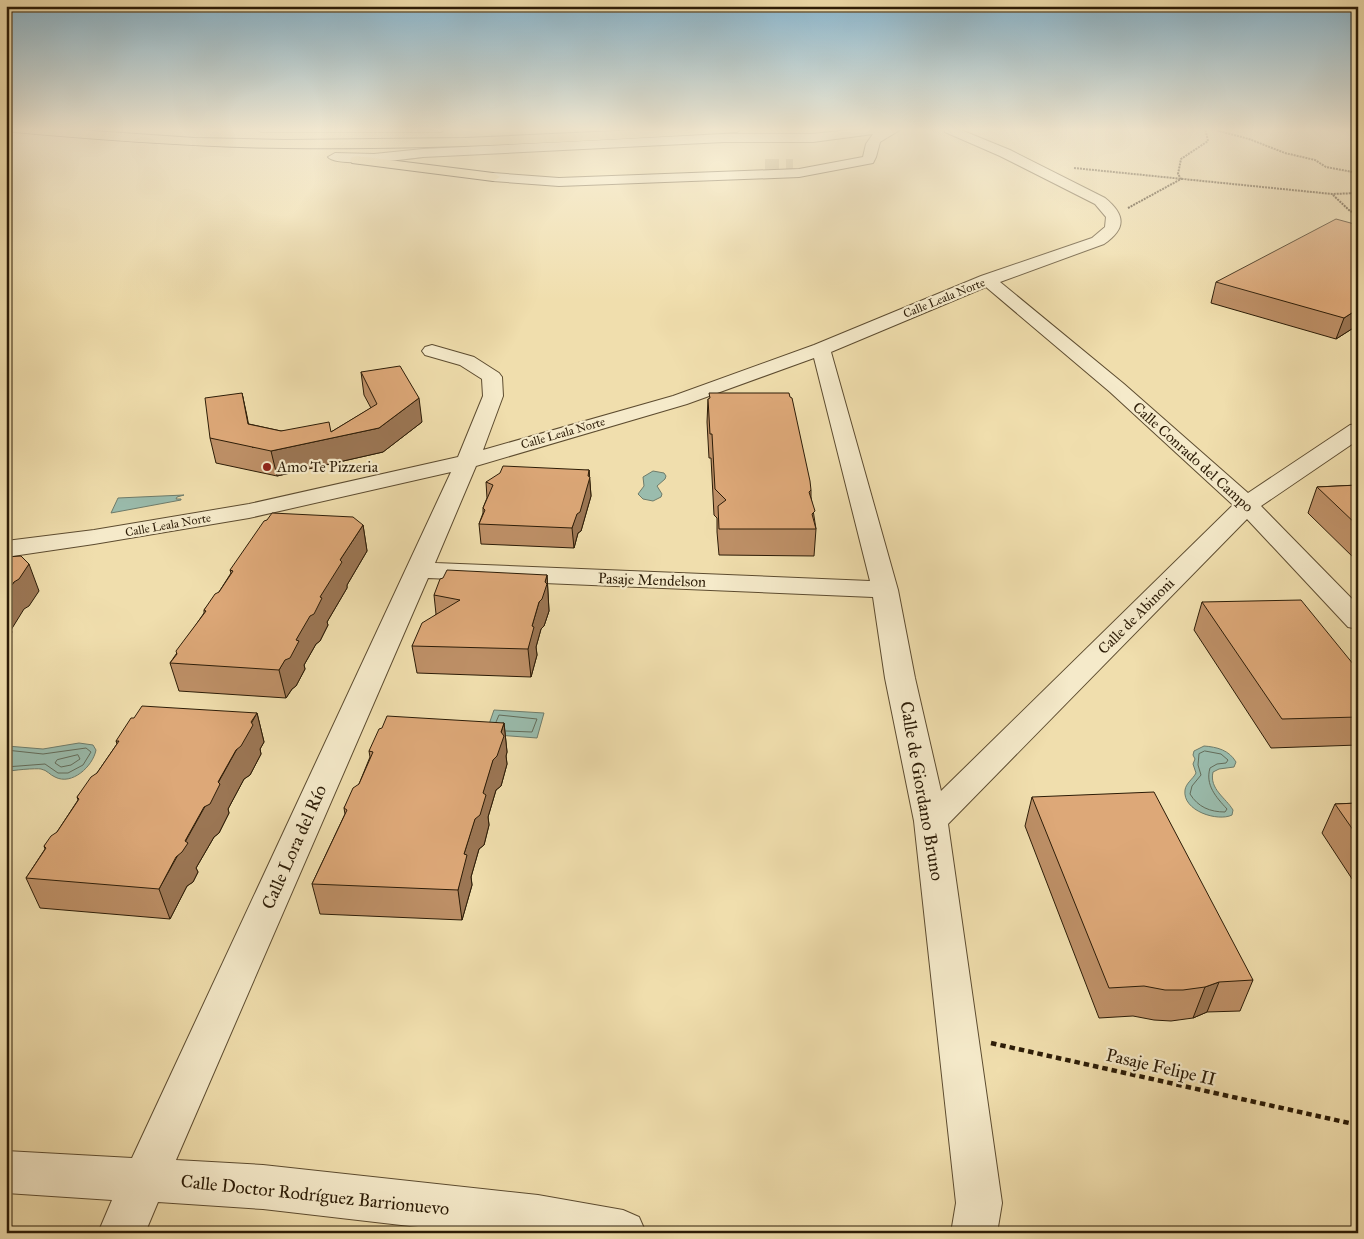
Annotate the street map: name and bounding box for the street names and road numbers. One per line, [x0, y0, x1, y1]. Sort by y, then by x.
street label: Calle Leala Norte [901, 275, 987, 321]
street label: Calle Conrado del Campo [1129, 398, 1257, 516]
street label: Calle Leala Norte [519, 414, 607, 452]
street label: Calle Leala Norte [124, 511, 212, 539]
street label: Pasaje Mendelson [598, 569, 706, 591]
street label: Calle de Abinoni [1094, 574, 1178, 658]
street label: Calle de Giordano Bruno [895, 700, 949, 882]
street label: Calle Lora del Río [257, 781, 331, 913]
street label: Pasaje Felipe II [1104, 1044, 1218, 1090]
street label: Calle Doctor Rodríguez Barrionuevo [180, 1170, 450, 1221]

